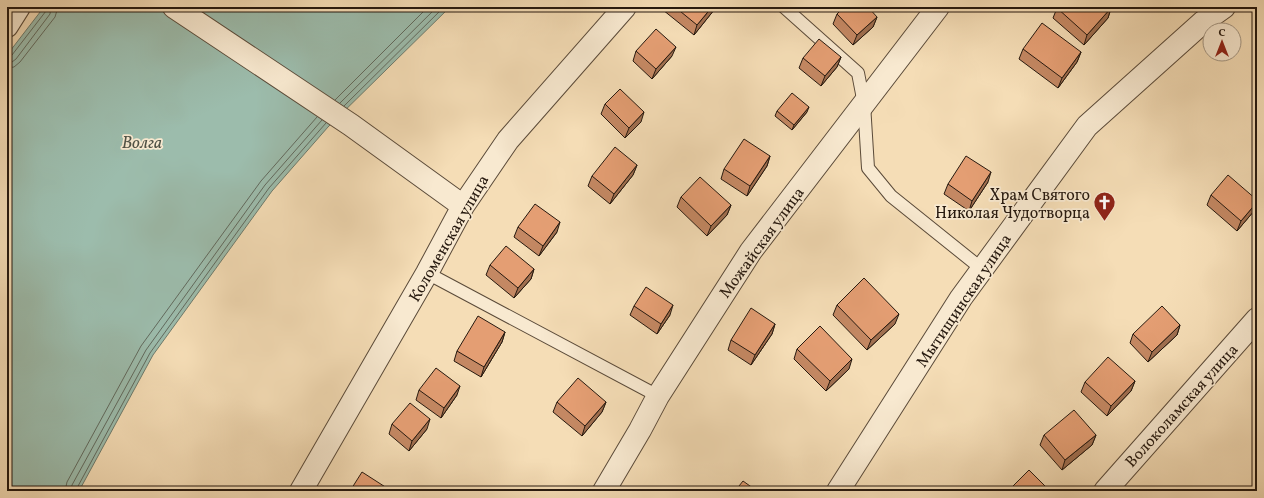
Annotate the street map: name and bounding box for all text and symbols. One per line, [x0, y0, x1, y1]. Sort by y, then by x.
north arrow [1202, 22, 1242, 62]
text: С [1218, 26, 1226, 41]
water label: Волга [122, 132, 162, 155]
street label: Коломенская улица [404, 171, 495, 307]
street label: Можайская улица [715, 183, 810, 303]
place label: Храм Святого Николая Чудотворца [935, 185, 1090, 225]
church icon: Храм Святого Николая Чудотворца [1092, 190, 1118, 223]
street label: Мытищинская улица [912, 230, 1018, 372]
street label: Волоколамская улица [1121, 340, 1244, 473]

